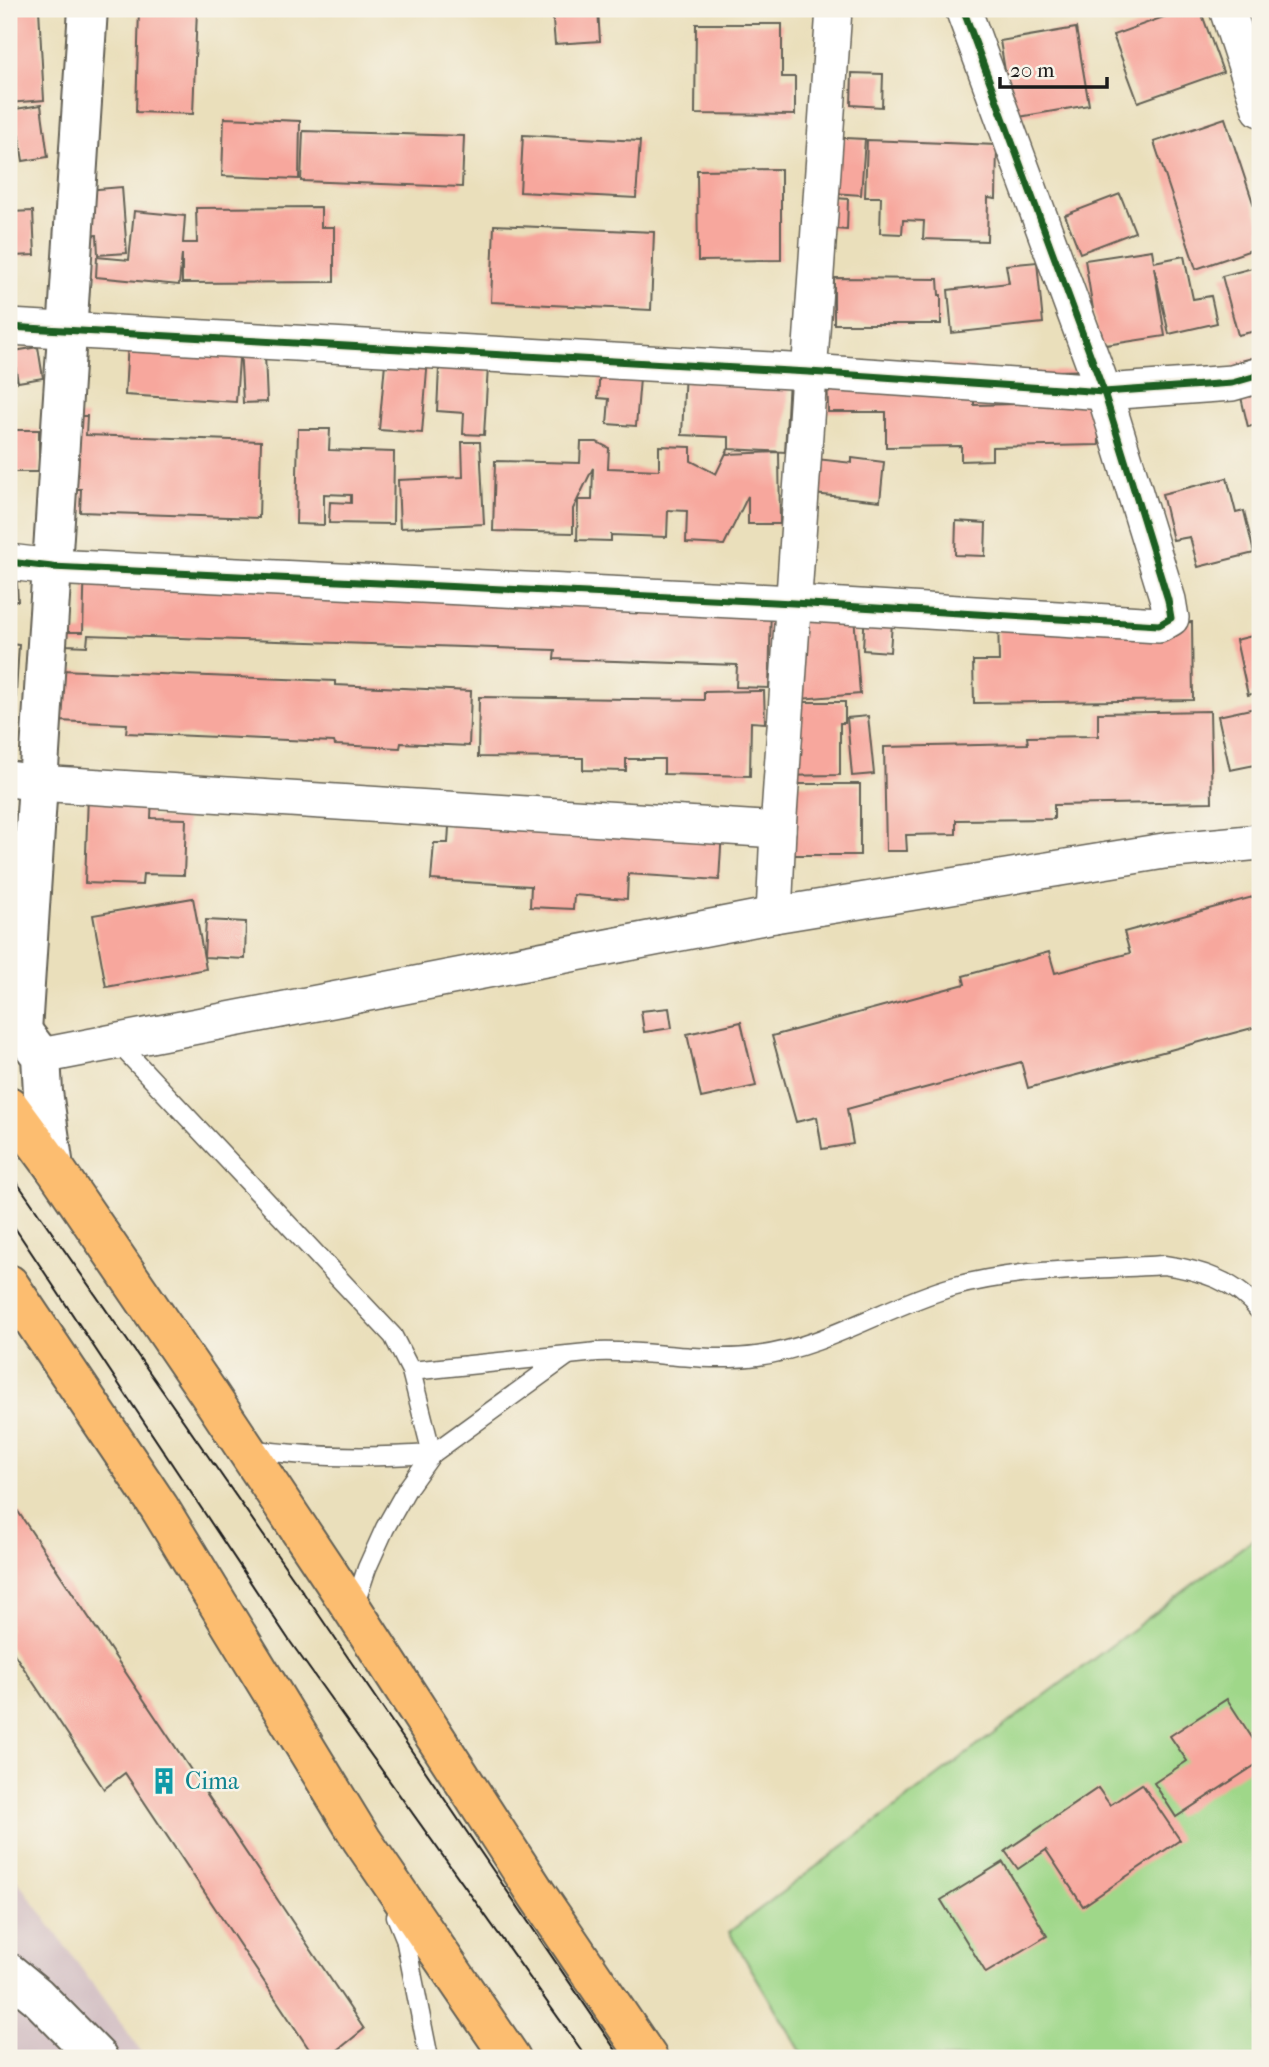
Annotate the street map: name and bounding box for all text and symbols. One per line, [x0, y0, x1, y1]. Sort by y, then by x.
scale bar [1000, 46, 1106, 90]
text: 20 m [1010, 58, 1055, 82]
building icon: Cima [149, 1766, 179, 1796]
place label: Cima [185, 1767, 240, 1795]

